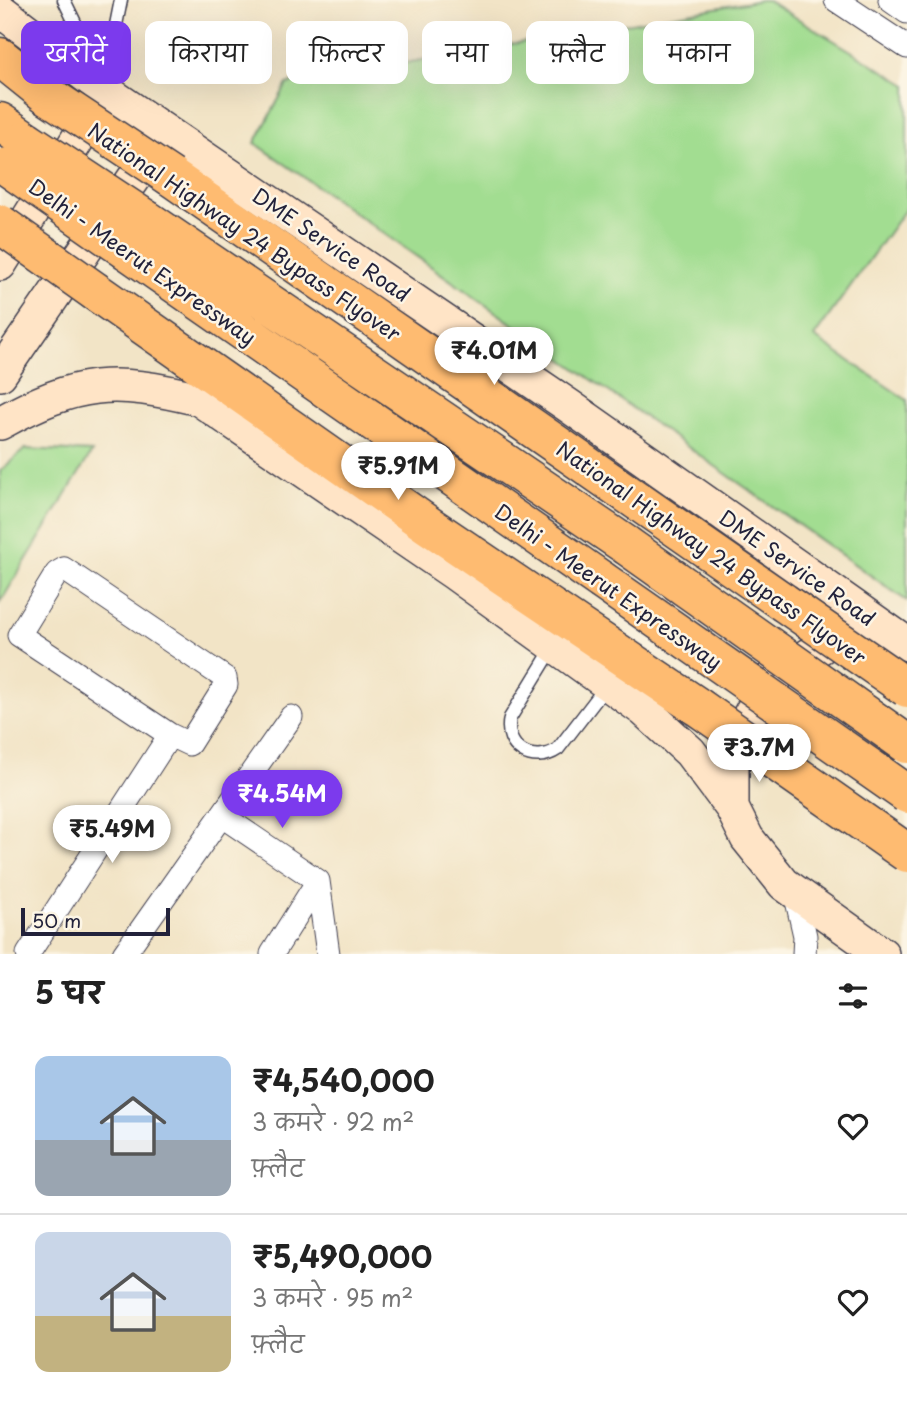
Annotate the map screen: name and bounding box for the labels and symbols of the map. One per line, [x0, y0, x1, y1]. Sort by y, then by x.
street label: National Highway 24 Bypass Flyover [82, 114, 408, 348]
street label: Delhi - Meerut Expressway [23, 170, 263, 352]
street label: DME Service Road [247, 179, 417, 309]
pin: ₹4.01M [437, 328, 551, 387]
street label: National Highway 24 Bypass Flyover [551, 432, 874, 672]
pin: ₹5.91M [341, 442, 455, 502]
street label: Delhi - Meerut Expressway [489, 495, 729, 677]
street label: DME Service Road [713, 501, 883, 633]
pin: ₹3.7M [710, 724, 808, 784]
pin: ₹4.54M [225, 770, 339, 830]
pin: ₹5.49M [55, 806, 169, 865]
scale bar [21, 905, 170, 937]

